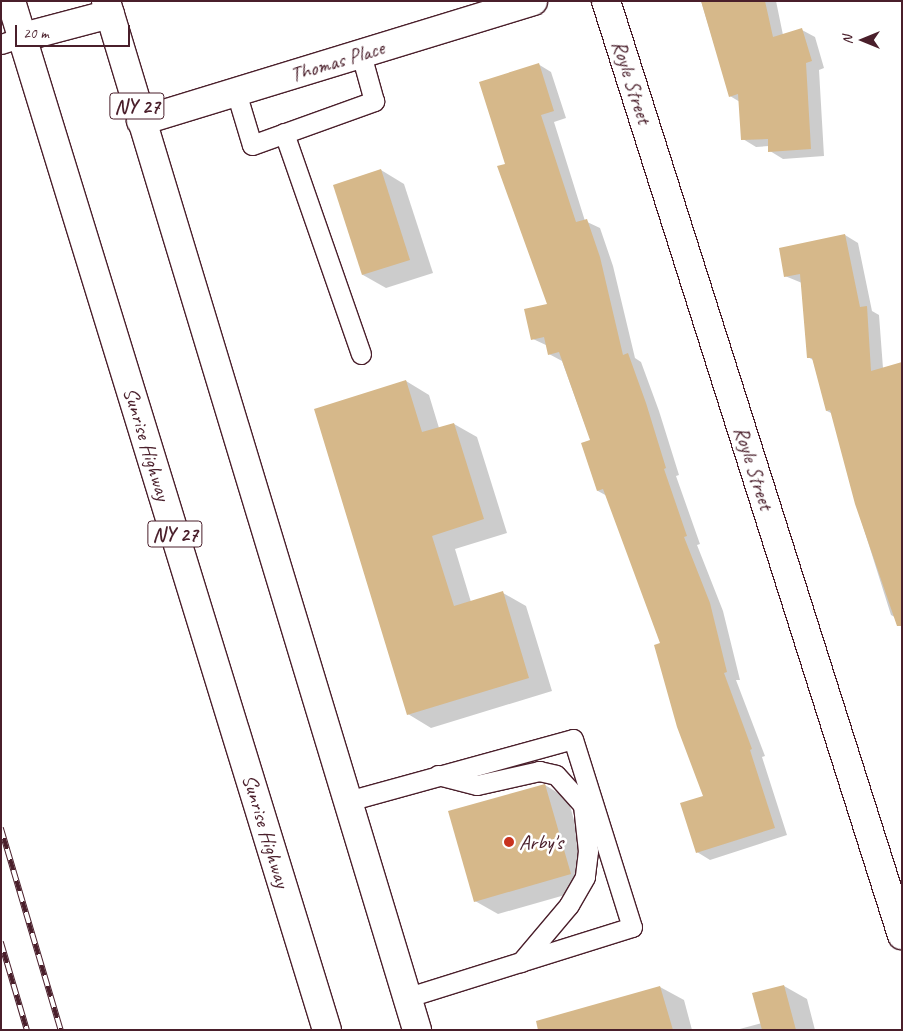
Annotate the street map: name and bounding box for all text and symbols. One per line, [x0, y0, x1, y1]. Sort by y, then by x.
scale bar [18, 15, 132, 47]
north arrow [838, 15, 888, 65]
text: 20 m [23, 24, 49, 43]
street label: Thomas Place [287, 35, 387, 87]
text: N [839, 36, 856, 44]
street label: Royle Street [607, 37, 657, 127]
road number: NY 27 [108, 88, 166, 124]
street label: Sunrise Highway [118, 384, 176, 504]
street label: Royle Street [729, 423, 779, 513]
road number: NY 27 [146, 516, 204, 552]
street label: Sunrise Highway [237, 771, 295, 891]
place label: Arby's [519, 829, 563, 855]
marker: Arby's [503, 836, 515, 848]

